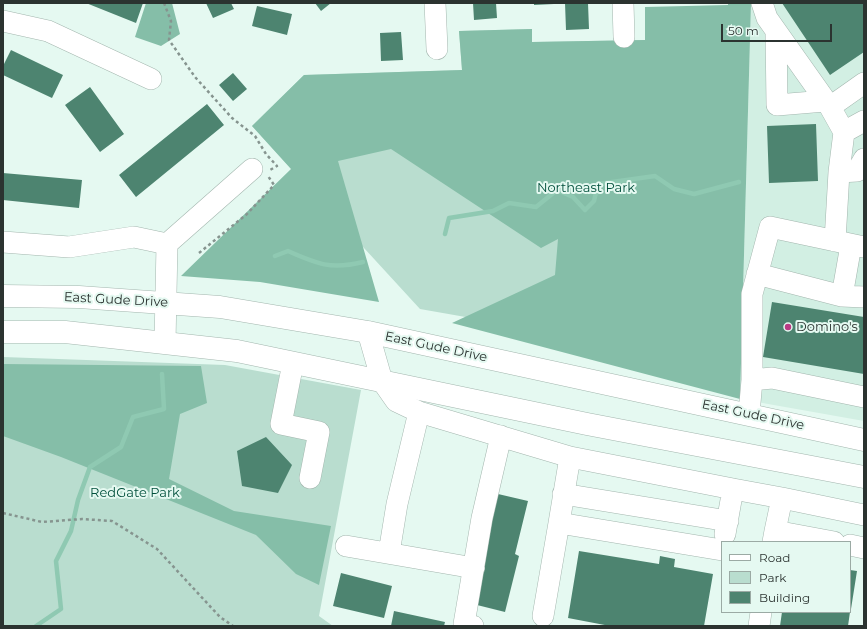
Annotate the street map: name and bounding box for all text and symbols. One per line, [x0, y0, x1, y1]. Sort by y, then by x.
scale bar [723, 16, 834, 42]
text: 50 m [728, 23, 759, 38]
park label: Northeast Park [537, 180, 635, 196]
street label: East Gude Drive [64, 289, 168, 311]
place label: Domino's [796, 319, 858, 335]
marker: Domino's [783, 322, 793, 332]
street label: East Gude Drive [383, 329, 489, 365]
street label: East Gude Drive [700, 397, 806, 433]
park label: RedGate Park [90, 485, 180, 501]
legend [721, 541, 851, 613]
text: Road [759, 550, 790, 565]
text: Park [759, 570, 786, 585]
text: Building [759, 590, 810, 605]

